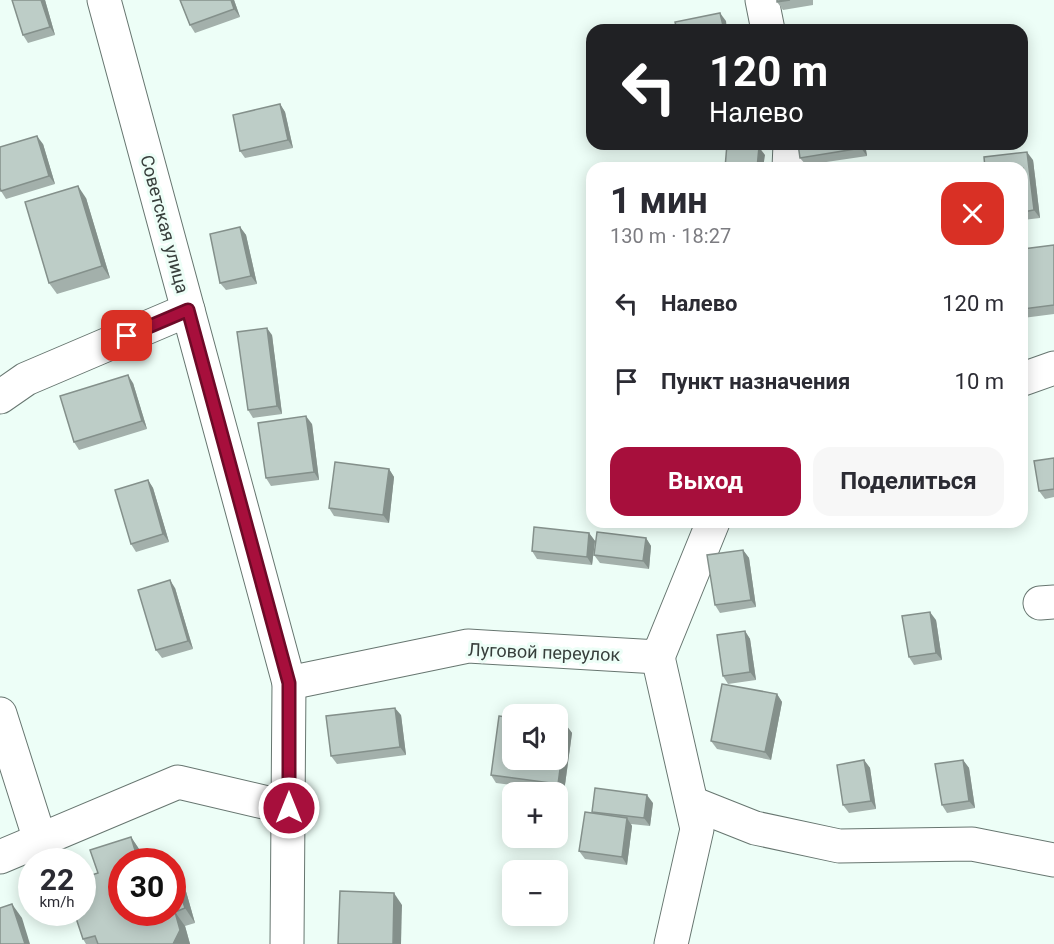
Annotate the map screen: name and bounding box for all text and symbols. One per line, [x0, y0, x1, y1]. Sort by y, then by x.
text: 120 m [709, 47, 828, 96]
icon: left [610, 48, 688, 126]
text: Налево [709, 97, 804, 129]
street label: Советская улица [136, 153, 194, 295]
text: 1 мин [610, 180, 708, 222]
button: close [941, 182, 1004, 245]
text: 130 m · 18:27 [610, 224, 731, 248]
icon: left [610, 287, 643, 320]
text: Налево [661, 291, 738, 316]
text: 120 m [942, 291, 1004, 316]
pin [101, 310, 152, 361]
icon: arrive [110, 319, 143, 352]
icon: arrive [610, 365, 643, 398]
text: Пункт назначения [661, 369, 850, 394]
text: 10 m [955, 369, 1004, 394]
button: Выход [610, 447, 801, 516]
button: Поделиться [813, 447, 1004, 516]
street label: Луговой переулок [468, 639, 621, 665]
map controls [502, 704, 568, 926]
button: sound [502, 704, 568, 770]
position arrow [257, 776, 321, 840]
button: + [502, 782, 568, 848]
speed limit sign: 30 [108, 848, 186, 926]
button: − [502, 860, 568, 926]
text: 22 [40, 862, 74, 897]
text: km/h [39, 893, 75, 911]

